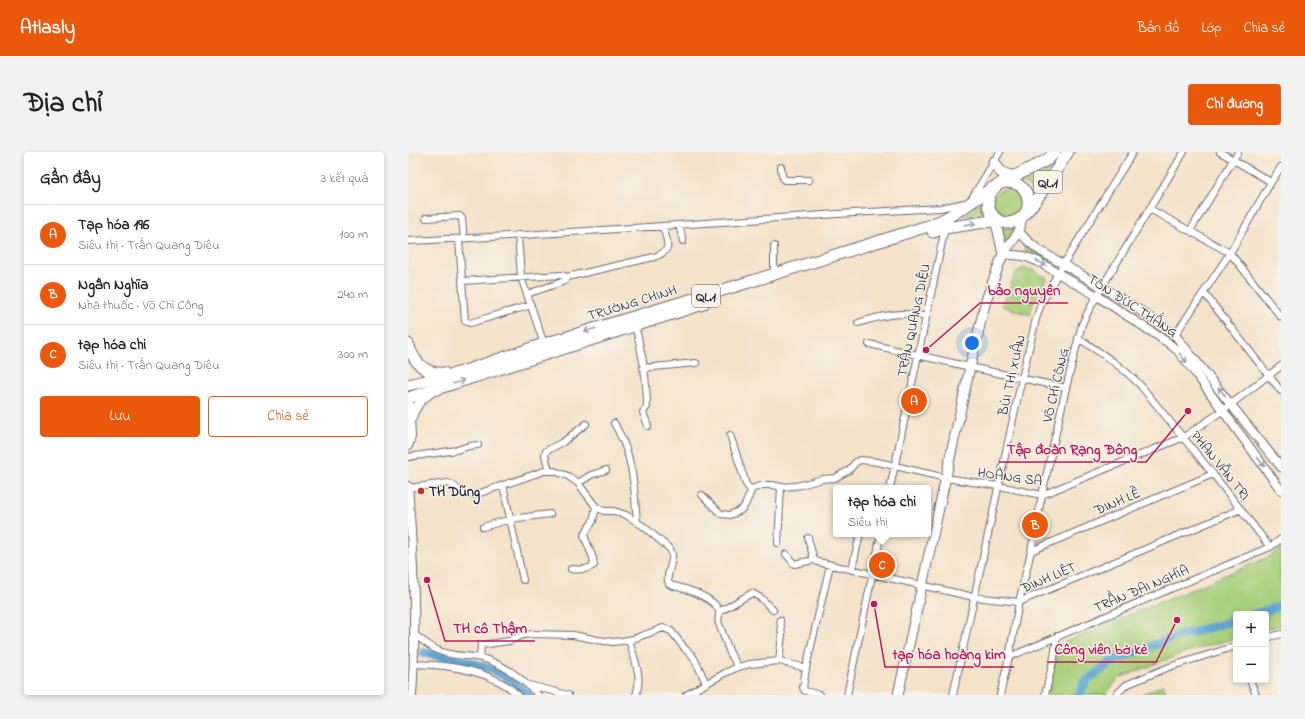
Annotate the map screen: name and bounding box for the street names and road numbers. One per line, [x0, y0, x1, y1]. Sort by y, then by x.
road number: QL.1 [1034, 171, 1062, 193]
street label: TRẦN QUANG DIỆU [889, 261, 937, 379]
street label: TÔN ĐỨC THẮNG [1083, 267, 1183, 343]
street label: TRƯỜNG CHINH [585, 280, 680, 327]
road number: QL.1 [692, 285, 720, 307]
street label: BÙI THỊ XUÂN [992, 333, 1032, 419]
street label: VÕ CHÍ CÔNG [1037, 346, 1075, 426]
street label: PHAN VĂN TRỊ [1185, 427, 1254, 505]
street label: HOÀNG SA [976, 463, 1044, 492]
street label: ĐINH LỄ [1090, 482, 1144, 522]
street label: ĐINH LIỆT [1017, 557, 1080, 600]
street label: TRẦN ĐẠI NGHĨA [1090, 557, 1192, 619]

